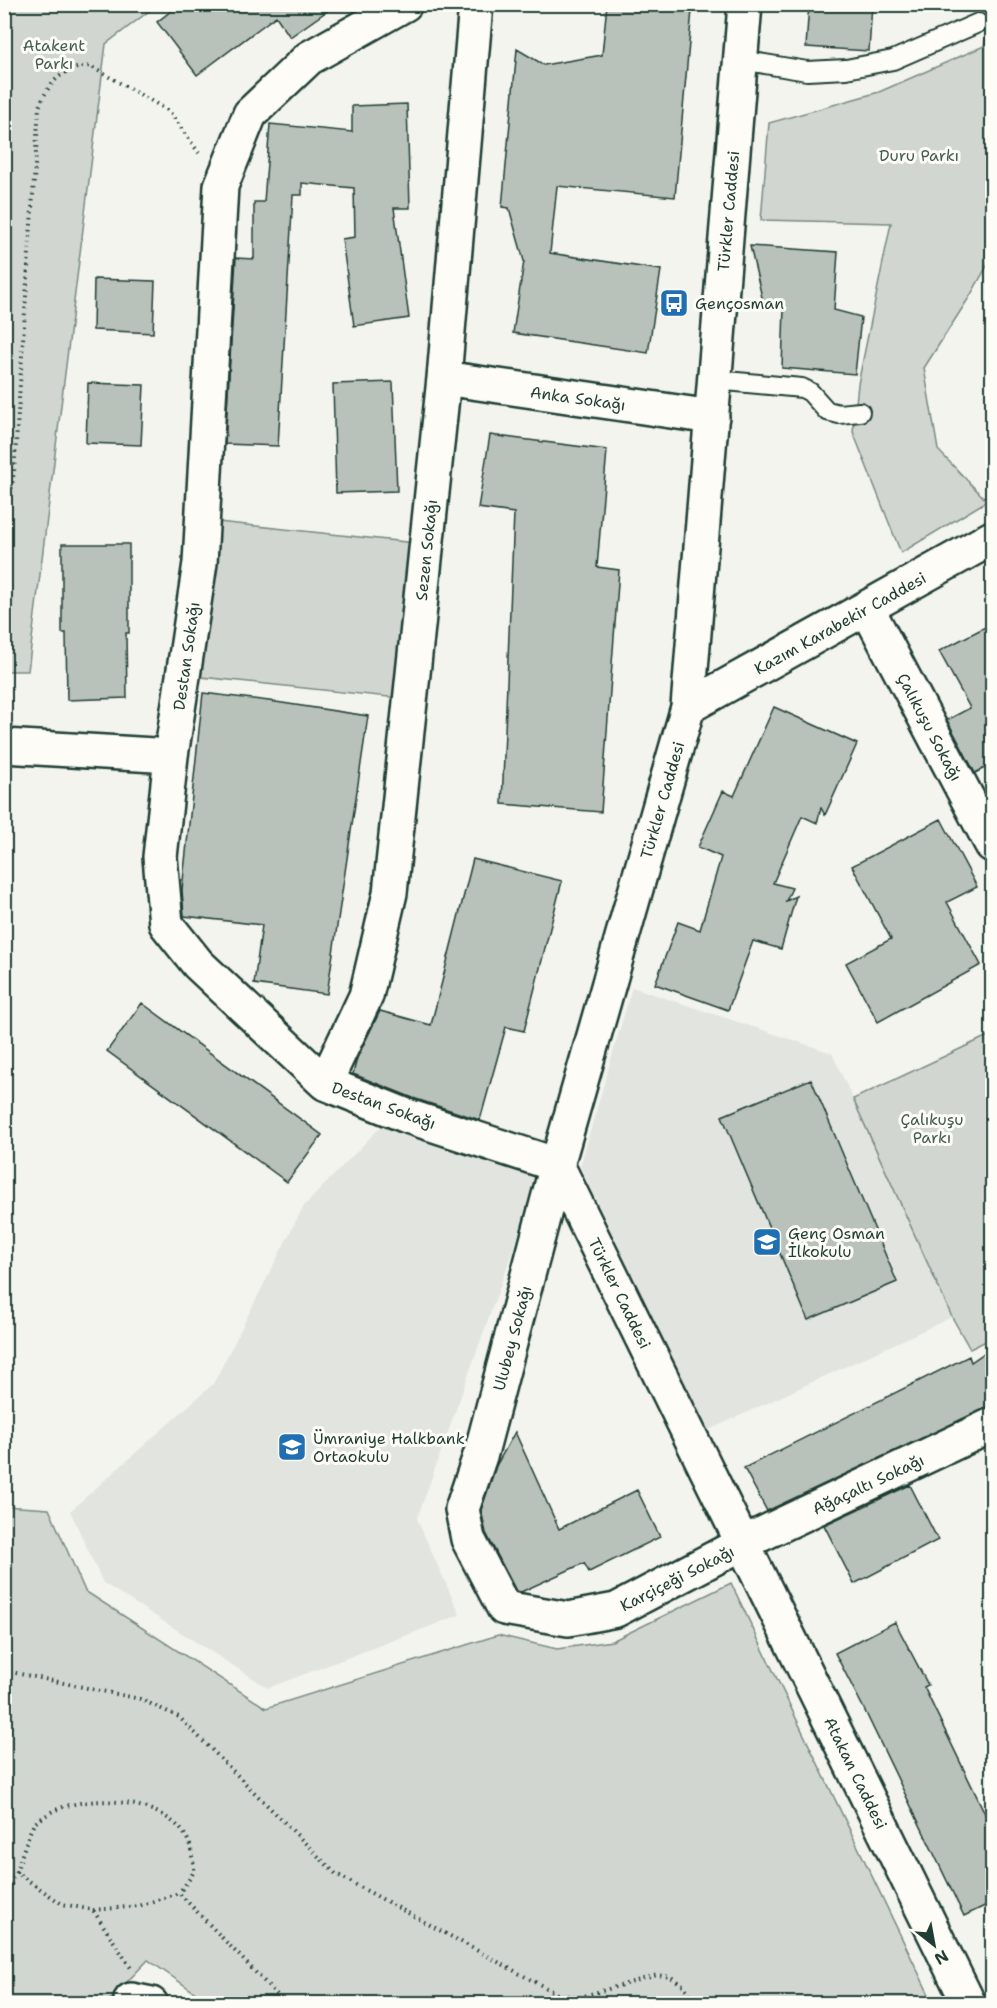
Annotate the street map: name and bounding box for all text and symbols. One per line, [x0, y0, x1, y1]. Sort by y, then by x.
park label: Atakent Parkı [23, 35, 85, 74]
park label: Duru Parkı [879, 145, 959, 166]
street label: Türkler Caddesi [713, 150, 744, 272]
bus stop icon: Gençosman [658, 287, 690, 319]
place label: Gençosman [695, 293, 784, 314]
street label: Anka Sokağı [529, 381, 627, 416]
street label: Sezen Sokağı [411, 498, 442, 602]
street label: Kazım Karabekir Caddesi [751, 567, 930, 679]
street label: Destan Sokağı [168, 600, 205, 712]
street label: Çalıkuşu Sokağı [892, 670, 967, 785]
street label: Türkler Caddesi [636, 739, 689, 861]
street label: Destan Sokağı [329, 1077, 439, 1134]
park label: Çalıkuşu Parkı [900, 1109, 964, 1148]
place label: Genç Osman İlkokulu [788, 1223, 885, 1262]
school or university icon: Genç Osman İlkokulu [751, 1226, 783, 1258]
street label: Türkler Caddesi [584, 1234, 656, 1352]
street label: Ulubey Sokağı [488, 1283, 537, 1393]
place label: Ümraniye Halkbank Ortaokulu [313, 1428, 465, 1467]
school or university icon: Ümraniye Halkbank Ortaokulu [276, 1431, 308, 1463]
street label: Ağaçaltı Sokağı [809, 1449, 928, 1520]
street label: Karçiçeği Sokağı [617, 1541, 738, 1616]
street label: Atakan Caddesi [819, 1714, 892, 1833]
north arrow [904, 1915, 964, 1975]
text: N [931, 1945, 952, 1970]

